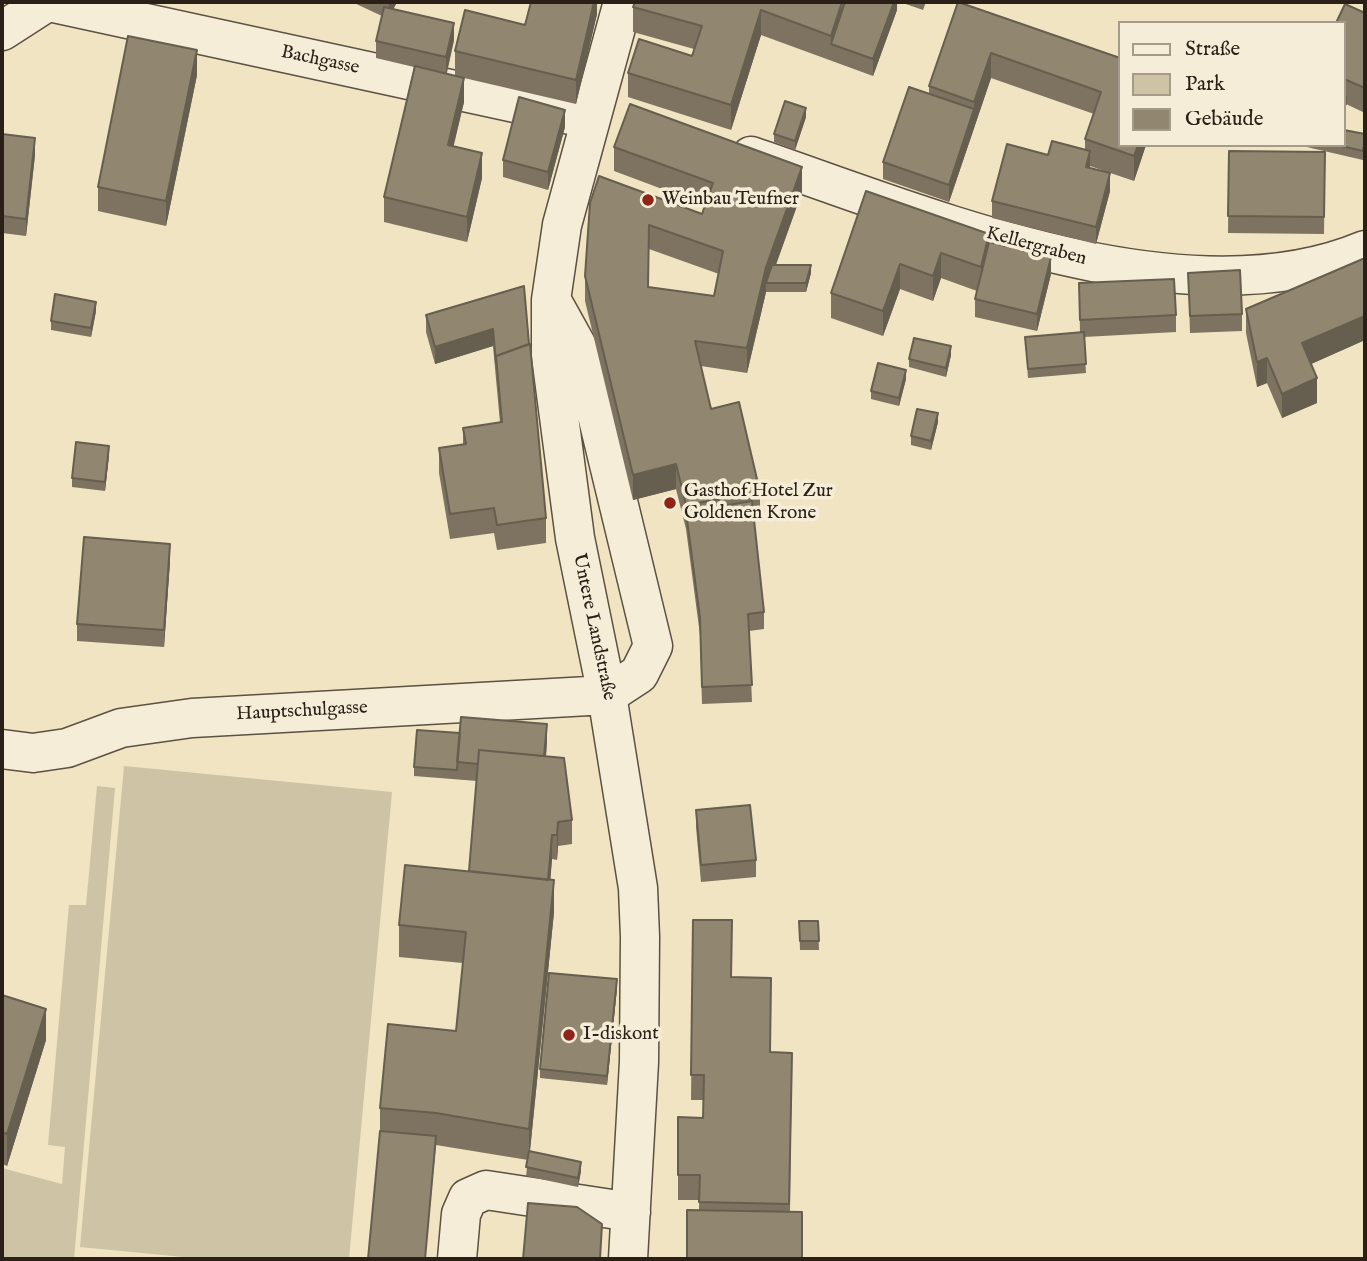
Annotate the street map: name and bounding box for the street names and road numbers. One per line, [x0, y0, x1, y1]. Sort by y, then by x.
street label: Bachgasse [279, 42, 361, 80]
street label: Kellergraben [983, 223, 1089, 271]
street label: Untere Landstraße [566, 551, 620, 703]
street label: Hauptschulgasse [236, 697, 368, 727]

